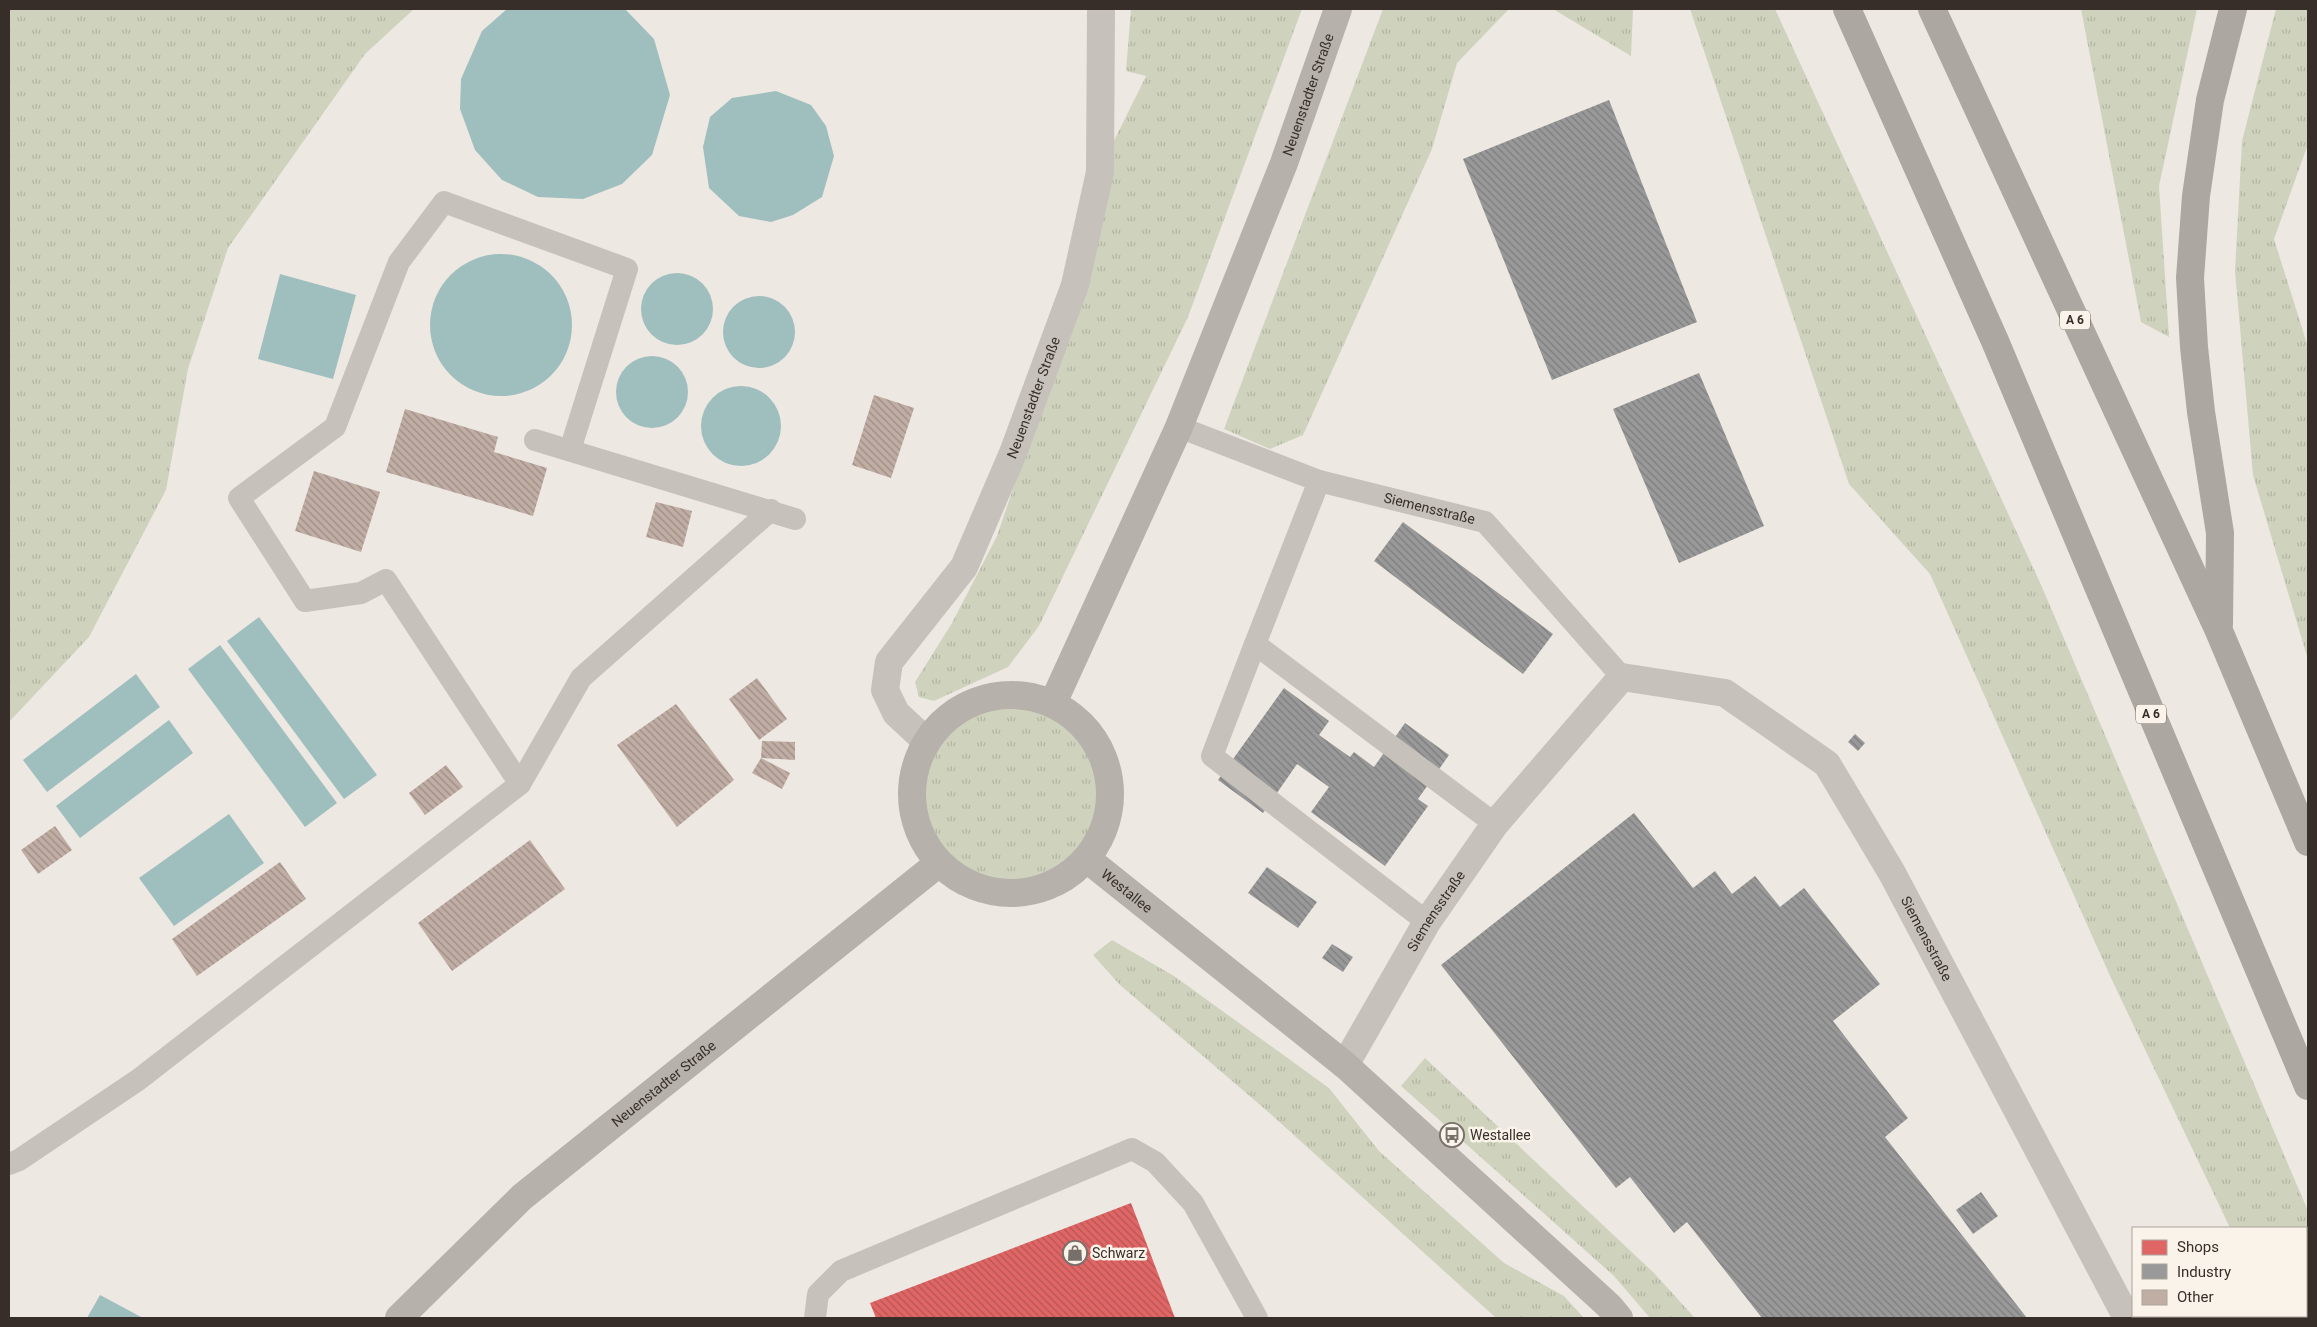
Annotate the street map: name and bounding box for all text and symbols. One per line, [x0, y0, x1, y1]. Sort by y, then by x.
street label: Neuenstadter Straße [1279, 31, 1337, 158]
road number: A 6 [2060, 310, 2090, 330]
street label: Neuenstadter Straße [1004, 334, 1063, 461]
street label: Siemensstraße [1382, 489, 1477, 527]
road number: A 6 [2136, 704, 2166, 724]
street label: Westallee [1098, 866, 1156, 916]
street label: Siemensstraße [1404, 867, 1468, 954]
street label: Siemensstraße [1898, 894, 1956, 984]
street label: Neuenstadter Straße [608, 1037, 719, 1130]
bus stop icon: Westallee [1439, 1122, 1465, 1148]
place label: Westallee [1470, 1127, 1531, 1143]
legend [2132, 1227, 2307, 1317]
text: Shops [2177, 1238, 2219, 1256]
shop icon: Schwarz [1062, 1240, 1088, 1266]
place label: Schwarz [1092, 1245, 1145, 1261]
text: Industry [2177, 1263, 2231, 1281]
text: Other [2177, 1288, 2214, 1306]

